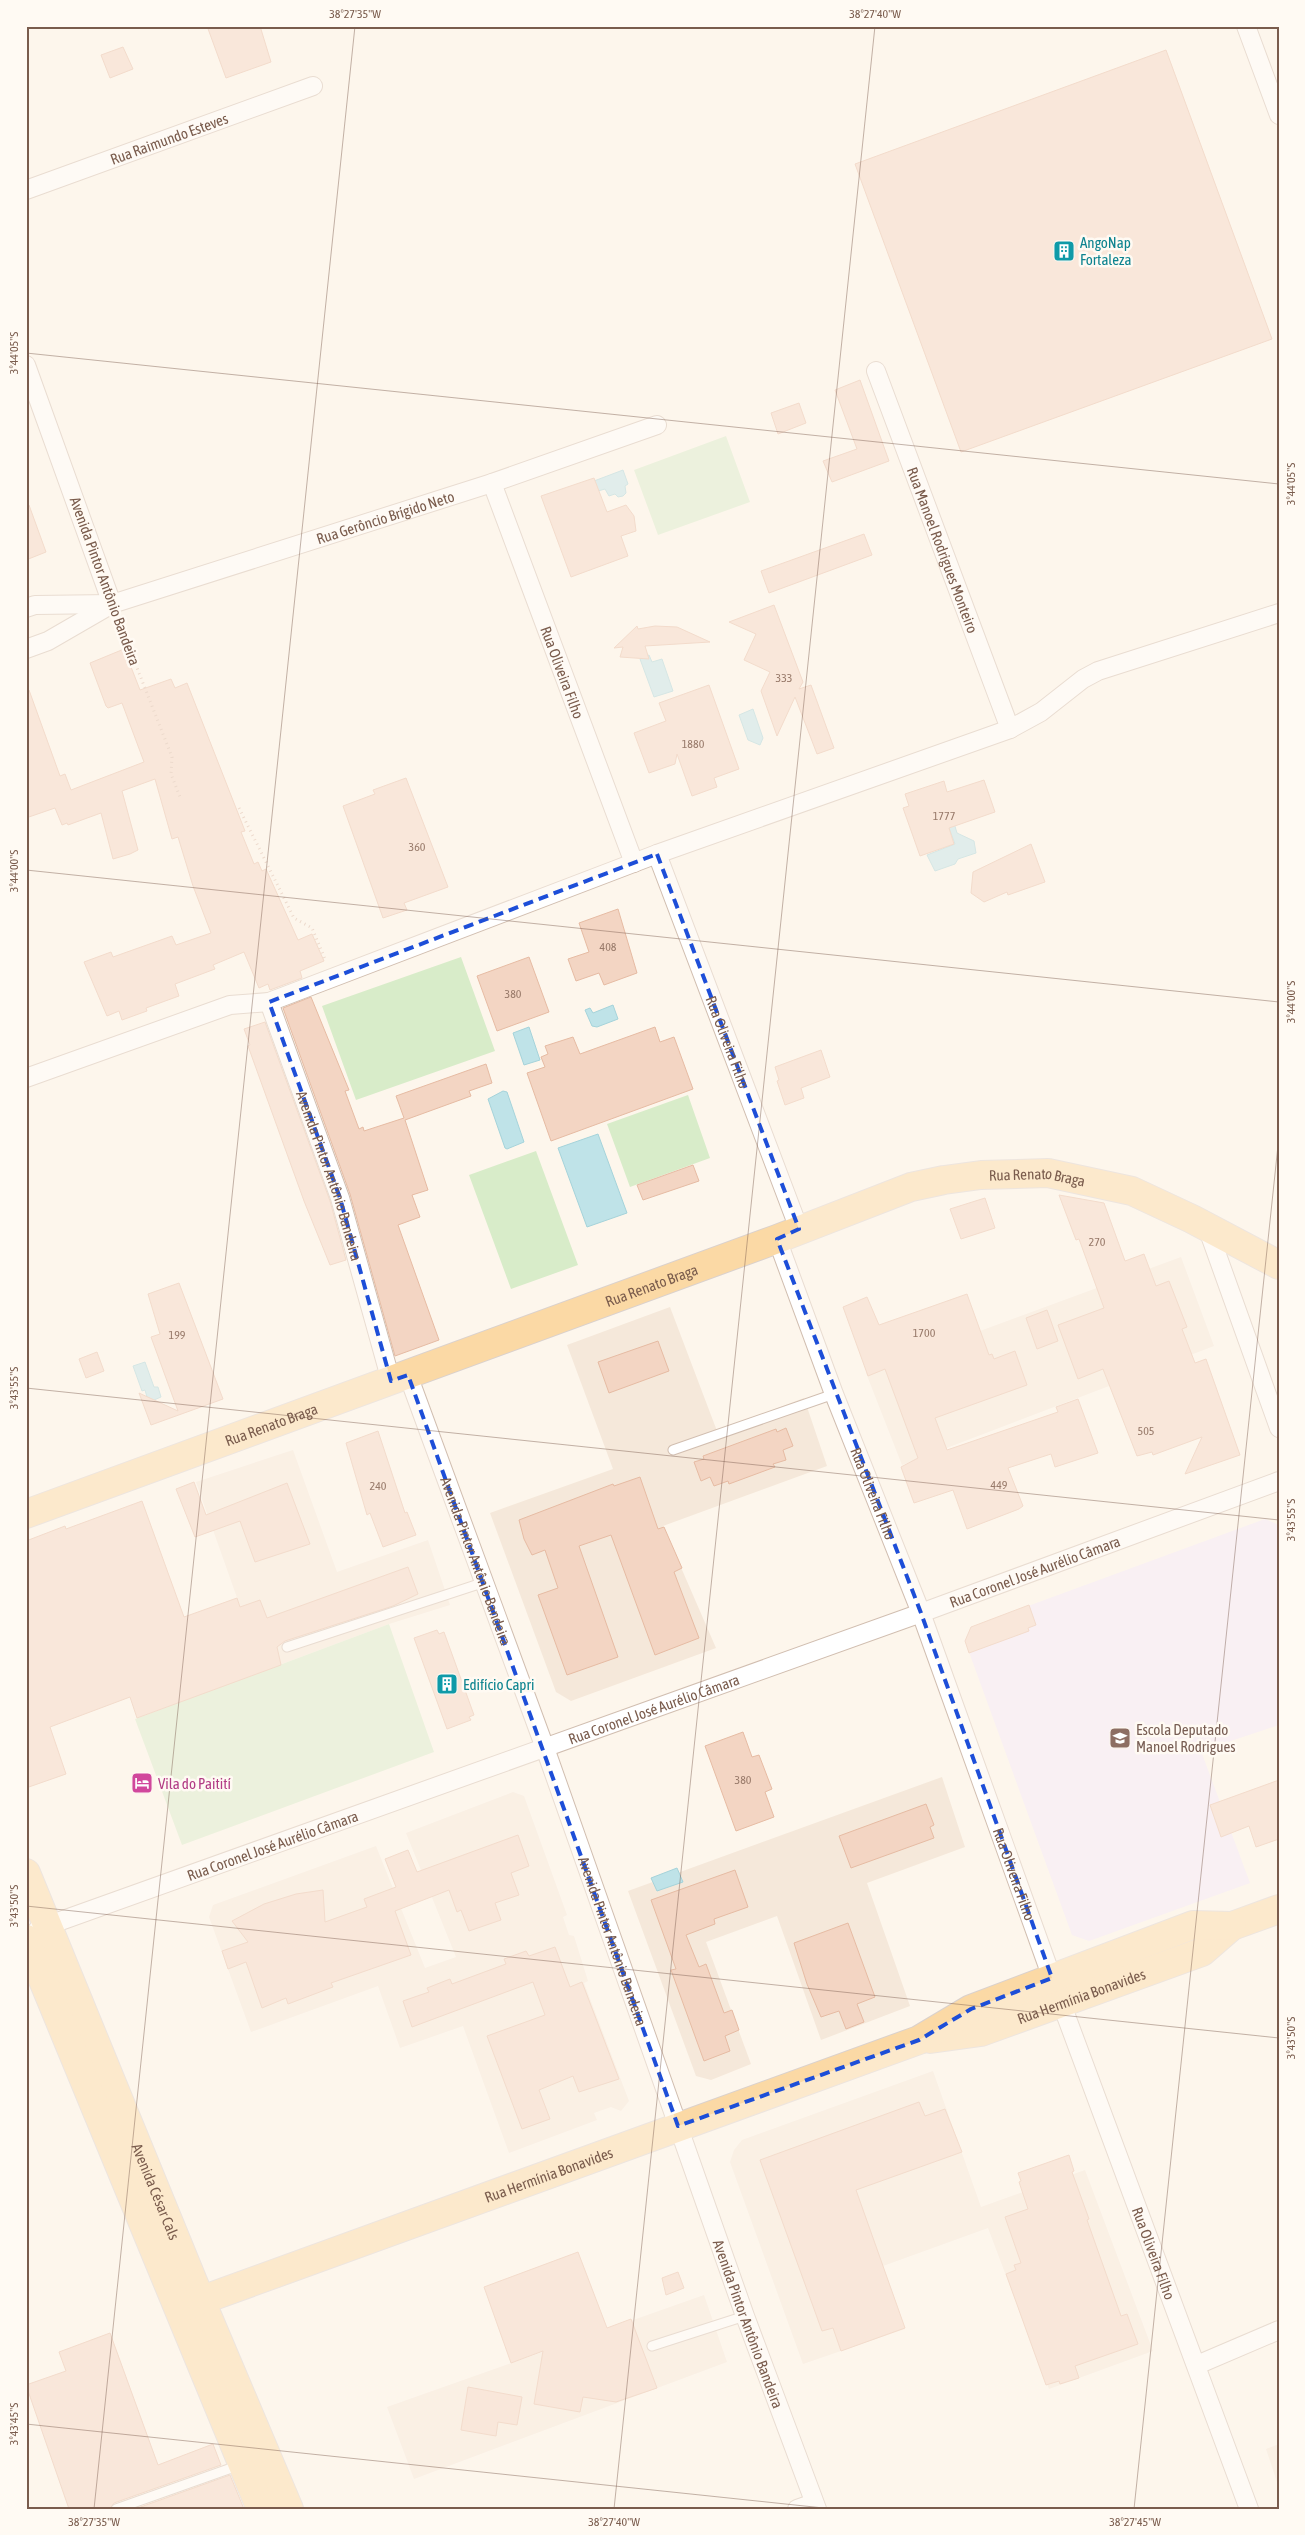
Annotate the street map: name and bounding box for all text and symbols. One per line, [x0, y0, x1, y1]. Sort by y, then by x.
text: 38°27'35"W [329, 7, 381, 21]
text: 38°27'40"W [849, 7, 901, 21]
street label: Rua Raimundo Esteves [108, 109, 230, 167]
place label: AngoNap Fortaleza [1080, 234, 1131, 268]
building icon: AngoNap Fortaleza [1052, 239, 1076, 263]
text: 3°44'05"S [7, 332, 21, 374]
text: 3°44'05"S [1284, 463, 1298, 505]
street label: Rua Manoel Rodrigues Monteiro [904, 465, 982, 635]
street label: Rua Gerôncio Brígido Neto [314, 487, 456, 547]
street label: Avenida Pintor Antônio Bandeira [67, 494, 143, 668]
street label: Rua Oliveira Filho [538, 624, 588, 721]
house number: 333 [776, 671, 792, 685]
house number: 1880 [682, 737, 705, 751]
house number: 1777 [933, 809, 956, 823]
house number: 360 [409, 840, 426, 854]
text: 3°44'00"S [7, 850, 21, 892]
house number: 408 [600, 940, 617, 954]
text: 3°44'00"S [1284, 981, 1298, 1023]
house number: 380 [505, 987, 522, 1001]
street label: Rua Oliveira Filho [703, 993, 753, 1090]
street label: Avenida Pintor Antônio Bandeira [293, 1088, 366, 1263]
street label: Rua Renato Braga [989, 1164, 1087, 1189]
house number: 270 [1089, 1235, 1106, 1249]
street label: Rua Renato Braga [603, 1260, 700, 1310]
house number: 1700 [913, 1326, 936, 1340]
house number: 199 [169, 1328, 186, 1342]
text: 3°43'55"S [7, 1367, 21, 1409]
street label: Rua Renato Braga [223, 1400, 320, 1449]
house number: 505 [1138, 1424, 1154, 1438]
street label: Rua Oliveira Filho [848, 1445, 899, 1542]
street label: Avenida Pintor Antônio Bandeira [438, 1474, 515, 1647]
house number: 449 [991, 1478, 1008, 1492]
house number: 240 [370, 1479, 387, 1493]
text: 3°43'55"S [1284, 1499, 1298, 1541]
street label: Rua Coronel José Aurélio Câmara [947, 1532, 1122, 1610]
street label: Rua Coronel José Aurélio Câmara [566, 1670, 742, 1747]
building icon: Edifício Capri [435, 1672, 459, 1696]
place label: Edifício Capri [463, 1676, 534, 1693]
place label: Escola Deputado Manoel Rodrigues [1136, 1721, 1236, 1755]
school or university icon: Escola Deputado Manoel Rodrigues [1108, 1726, 1132, 1750]
hotel icon: Vila do Paitití [130, 1771, 154, 1795]
house number: 380 [735, 1773, 752, 1787]
place label: Vila do Paitití [158, 1775, 232, 1792]
street label: Rua Coronel José Aurélio Câmara [185, 1807, 360, 1883]
street label: Rua Oliveira Filho [990, 1825, 1039, 1923]
street label: Avenida Pintor Antônio Bandeira [575, 1854, 651, 2028]
text: 3°43'50"S [7, 1885, 21, 1927]
street label: Rua Hermínia Bonavides [1015, 1965, 1148, 2027]
text: 3°43'50"S [1284, 2017, 1298, 2059]
street label: Avenida César Cals [129, 2141, 183, 2242]
street label: Rua Hermínia Bonavides [482, 2143, 615, 2205]
street label: Rua Oliveira Filho [1129, 2205, 1179, 2302]
street label: Avenida Pintor Antônio Bandeira [710, 2237, 787, 2410]
text: 3°43'45"S [7, 2403, 21, 2445]
text: 38°27'35"W [68, 2515, 120, 2529]
text: 38°27'40"W [588, 2515, 640, 2529]
text: 38°27'45"W [1109, 2515, 1161, 2529]

